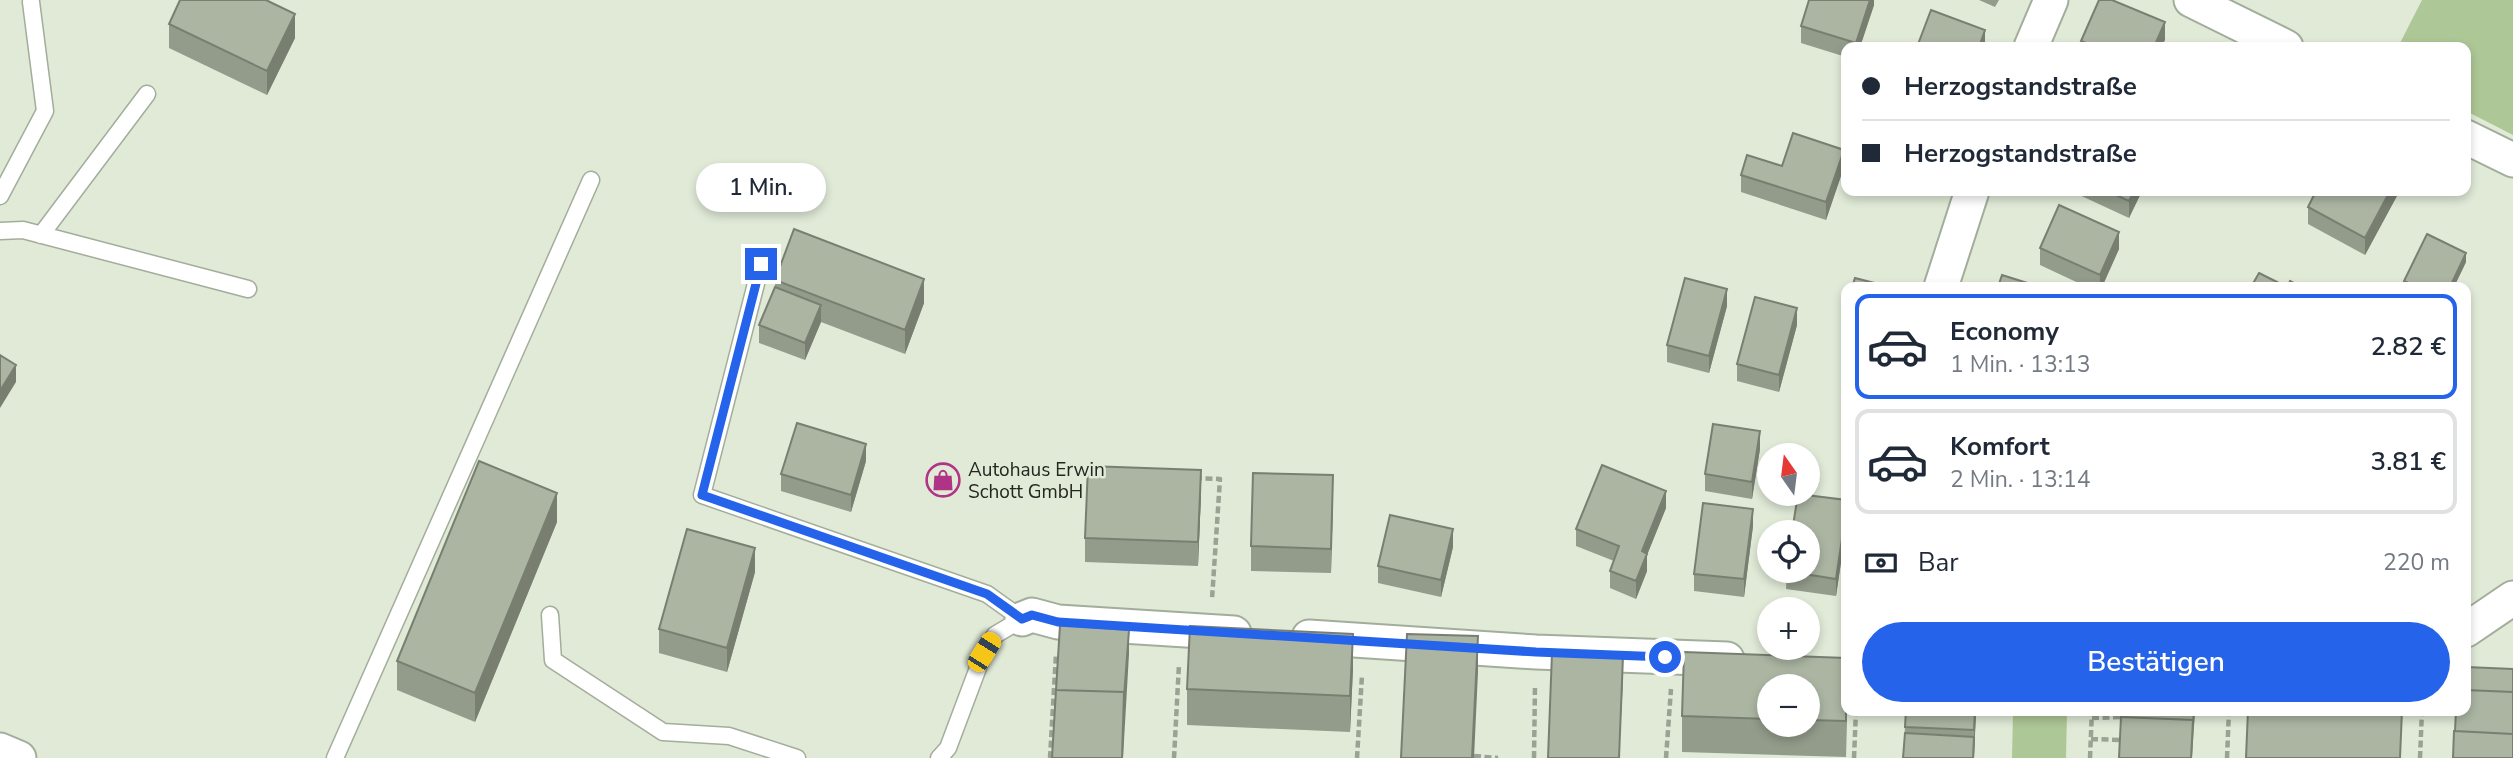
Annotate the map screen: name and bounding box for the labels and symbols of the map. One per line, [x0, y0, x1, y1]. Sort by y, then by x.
callout: 1 Min. [696, 162, 826, 212]
route end [745, 248, 777, 280]
north arrow [1757, 443, 1820, 506]
place label: Autohaus Erwin Schott GmbH [968, 457, 1105, 505]
shop icon: Autohaus Erwin Schott GmbH [924, 461, 962, 499]
car [964, 629, 1005, 675]
route start [1649, 641, 1681, 673]

